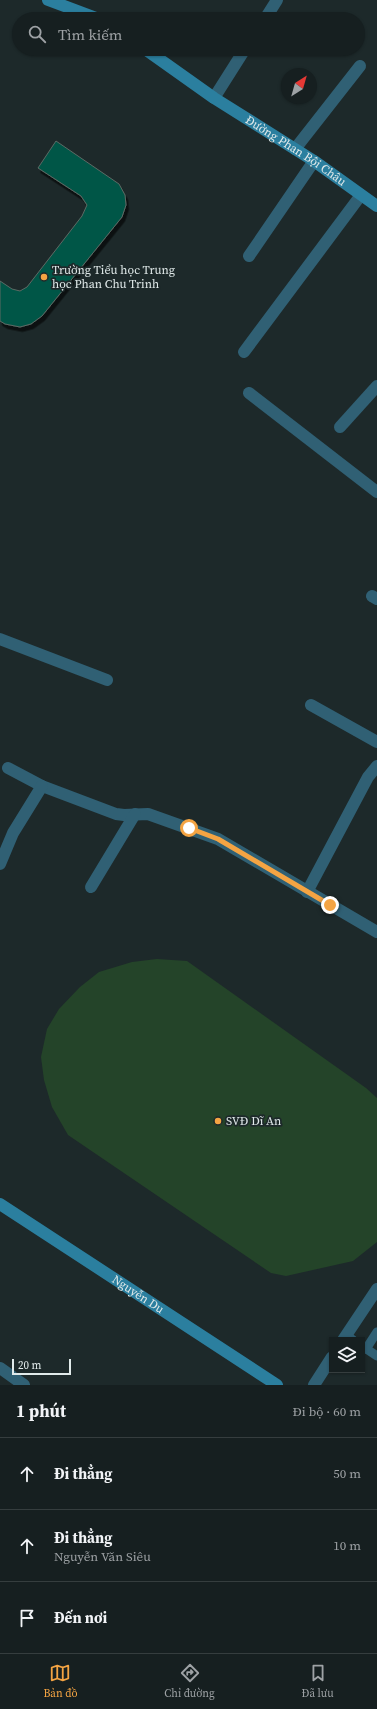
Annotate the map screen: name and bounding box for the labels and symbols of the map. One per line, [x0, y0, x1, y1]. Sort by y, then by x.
north arrow [281, 68, 317, 104]
street label: Đường Phan Bội Châu [242, 112, 349, 189]
place label: Trường Tiểu học Trung học Phan Chu Trinh [52, 262, 175, 292]
marker: Trường Tiểu học Trung học Phan Chu Trinh [39, 272, 49, 282]
route start [180, 819, 198, 837]
route end [321, 896, 339, 914]
place label: SVĐ Dĩ An [226, 1113, 281, 1129]
marker: SVĐ Dĩ An [213, 1116, 223, 1126]
street label: Nguyễn Du [109, 1271, 167, 1317]
scale bar [12, 1357, 71, 1376]

